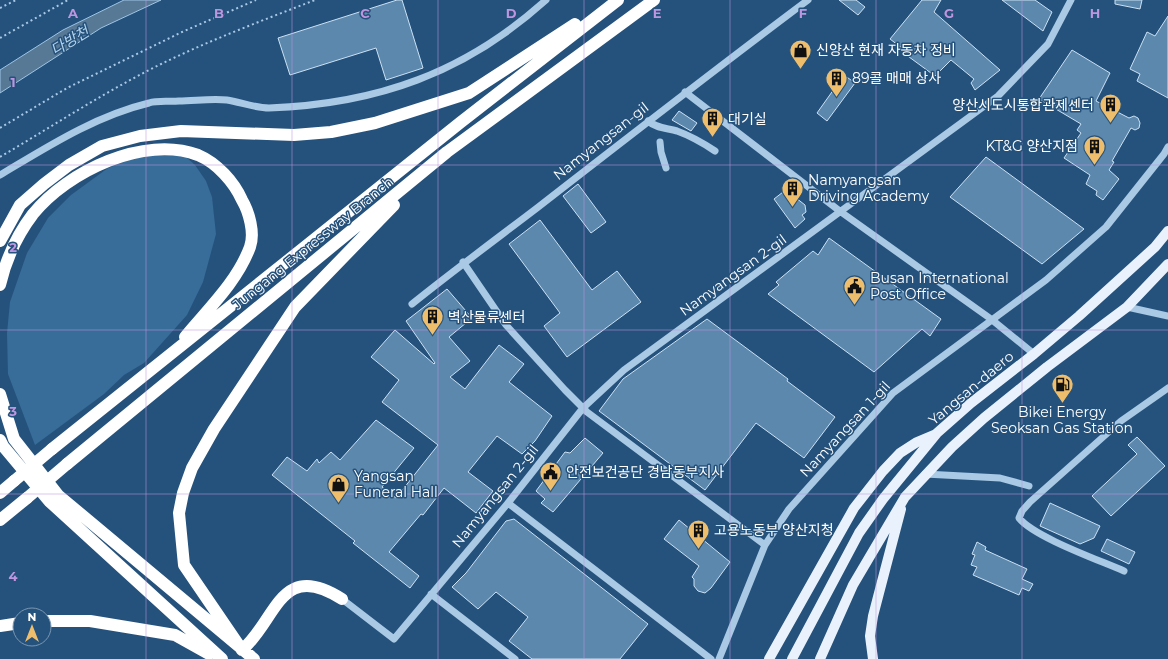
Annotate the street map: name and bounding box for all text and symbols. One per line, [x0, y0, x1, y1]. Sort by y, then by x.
text: A [67, 5, 79, 21]
text: B [214, 5, 224, 21]
text: C [360, 5, 370, 21]
text: D [506, 5, 517, 21]
text: E [653, 5, 662, 21]
text: F [799, 5, 807, 21]
text: G [944, 5, 954, 21]
text: H [1090, 5, 1100, 21]
water label: 다방천 [47, 21, 94, 59]
shop icon: 신양산 현재 자동차 정비 [787, 37, 813, 70]
place label: 신양산 현재 자동차 정비 [816, 41, 956, 59]
building icon: 89콜 매매 상사 [823, 65, 849, 98]
place label: 89콜 매매 상사 [852, 69, 941, 87]
text: 1 [10, 74, 16, 90]
building icon: 양산시도시통합관제센터 [1097, 92, 1123, 125]
place label: 양산시도시통합관제센터 [952, 96, 1094, 114]
street label: Namyangsan-gil [550, 98, 652, 184]
building icon: 대기실 [700, 106, 726, 139]
place label: 대기실 [728, 110, 767, 128]
building icon: KT&G 양산지점 [1081, 133, 1107, 166]
place label: KT&G 양산지점 [986, 137, 1078, 155]
place label: Namyangsan Driving Academy [808, 171, 930, 205]
street label: Jungang Expressway Branch [228, 172, 397, 314]
building icon: Namyangsan Driving Academy [780, 175, 806, 208]
street label: Namyangsan 2-gil [676, 230, 790, 320]
text: 2 [9, 239, 17, 255]
place label: Busan International Post Office [870, 269, 1009, 303]
public building icon: Busan International Post Office [841, 273, 867, 306]
building icon: 벽산물류센터 [420, 304, 446, 337]
place label: 벽산물류센터 [448, 308, 525, 326]
street label: Yangsan-daero [925, 347, 1017, 429]
fuel station icon: Bikei Energy Seoksan Gas Station [1049, 371, 1075, 404]
street label: Namyangsan 1-gil [796, 377, 894, 481]
text: 3 [8, 403, 17, 419]
place label: Bikei Energy Seoksan Gas Station [991, 403, 1133, 437]
street label: Namyangsan 2-gil [448, 441, 542, 551]
public building icon: 안전보건공단 경남동부지사 [538, 459, 564, 492]
place label: 안전보건공단 경남동부지사 [566, 463, 724, 481]
place label: Yangsan Funeral Hall [354, 467, 438, 501]
shop icon: Yangsan Funeral Hall [326, 471, 352, 504]
building icon: 고용노동부 양산지청 [685, 517, 711, 550]
place label: 고용노동부 양산지청 [714, 521, 834, 539]
text: 4 [9, 568, 18, 584]
north arrow [12, 607, 52, 647]
text: N [28, 610, 36, 624]

